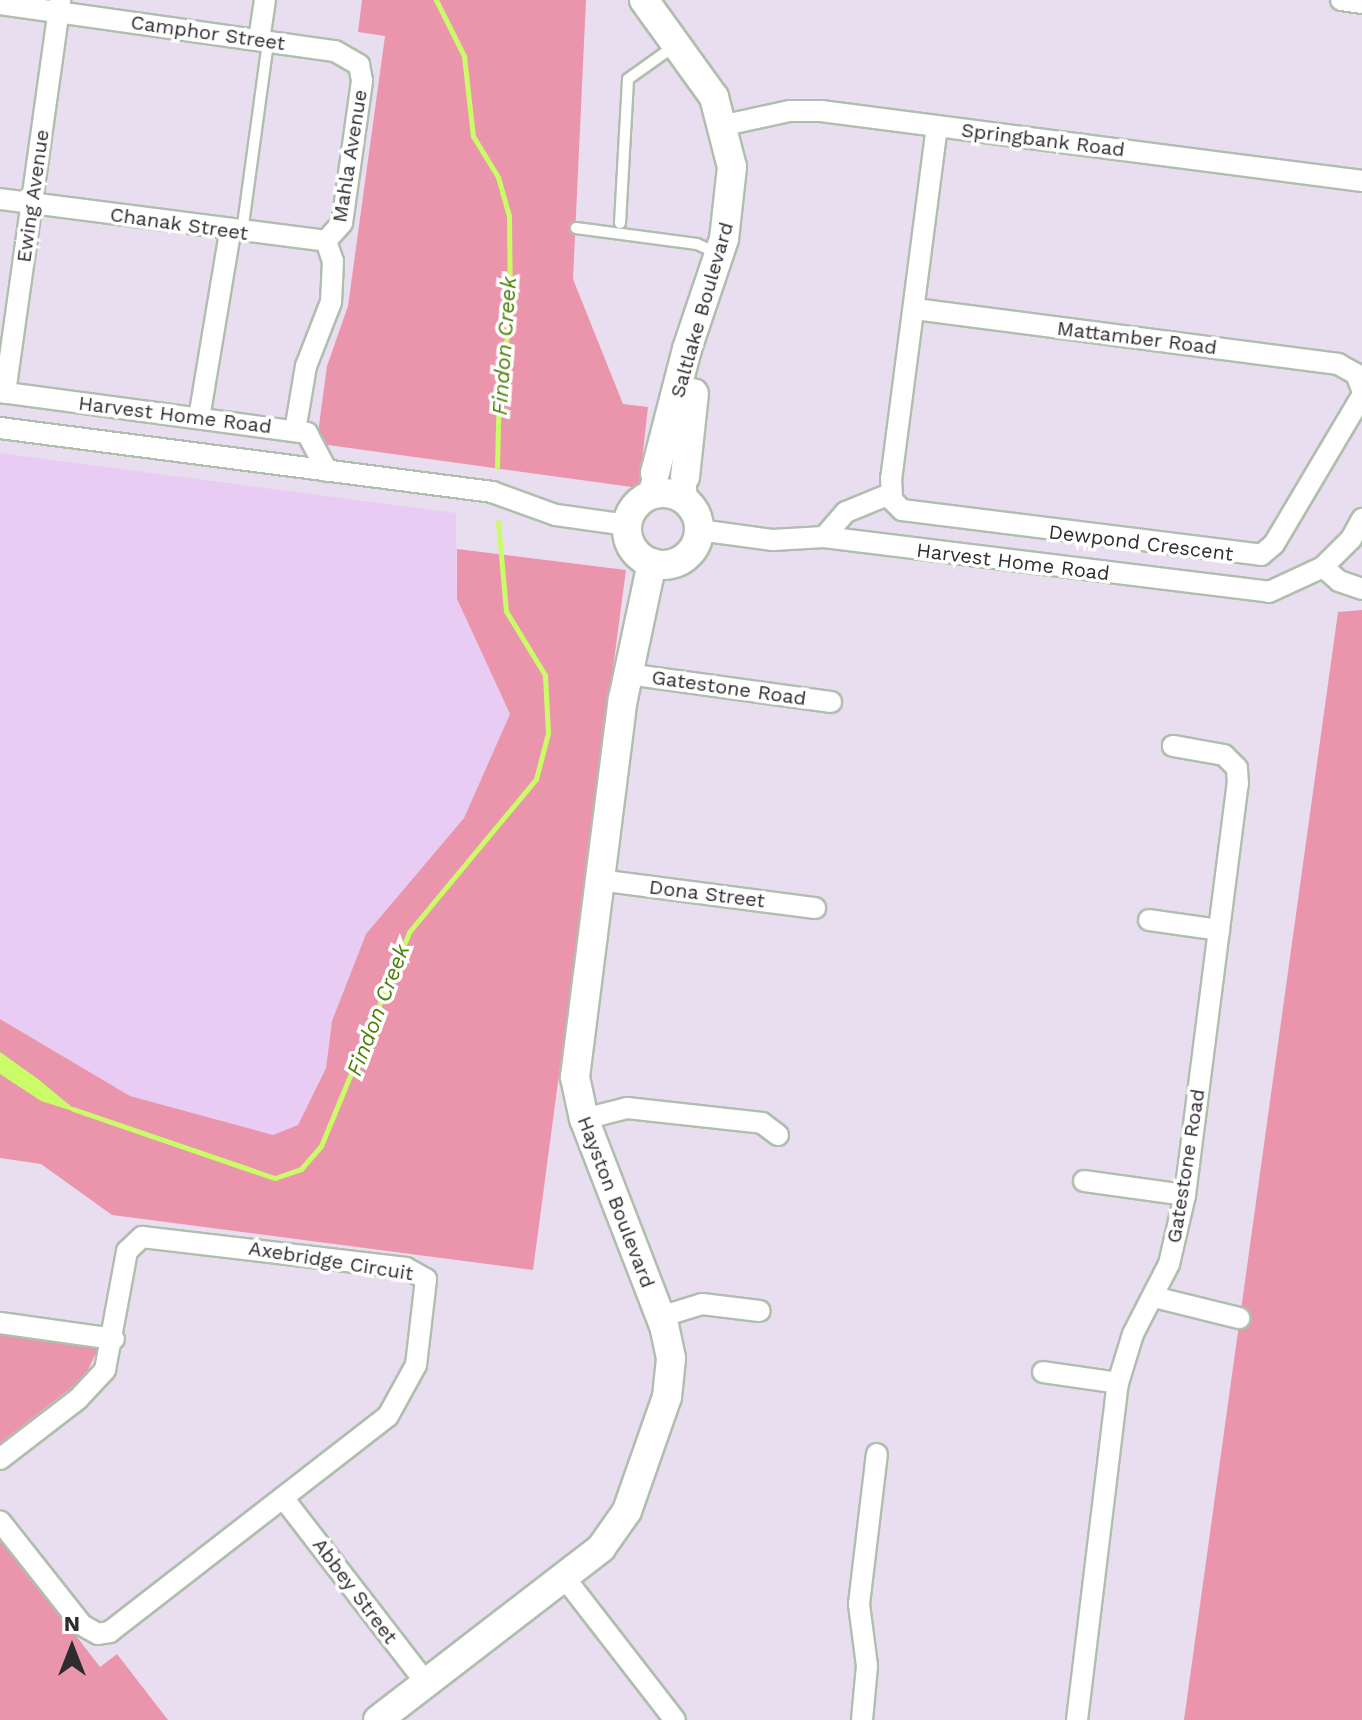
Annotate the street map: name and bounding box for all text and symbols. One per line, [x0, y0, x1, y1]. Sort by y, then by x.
street label: Camphor Street [129, 10, 287, 56]
street label: Mahla Avenue [328, 87, 372, 225]
street label: Springbank Road [960, 118, 1126, 162]
street label: Ewing Avenue [12, 128, 54, 264]
street label: Chanak Street [108, 202, 250, 246]
street label: Saltlake Boulevard [665, 219, 739, 401]
water label: Findon Creek [486, 276, 522, 416]
street label: Mattamber Road [1055, 316, 1219, 360]
street label: Harvest Home Road [77, 391, 273, 439]
street label: Dewpond Crescent [1047, 520, 1235, 566]
street label: Harvest Home Road [915, 538, 1111, 586]
street label: Gatestone Road [650, 665, 808, 711]
street label: Dona Street [647, 875, 767, 913]
water label: Findon Creek [341, 940, 415, 1080]
street label: Gatestone Road [1162, 1087, 1210, 1245]
street label: Hayston Boulevard [572, 1113, 660, 1291]
street label: Axebridge Circuit [247, 1236, 415, 1286]
street label: Abbey Street [307, 1533, 403, 1649]
north arrow [32, 1608, 112, 1688]
text: N [64, 1611, 80, 1636]

